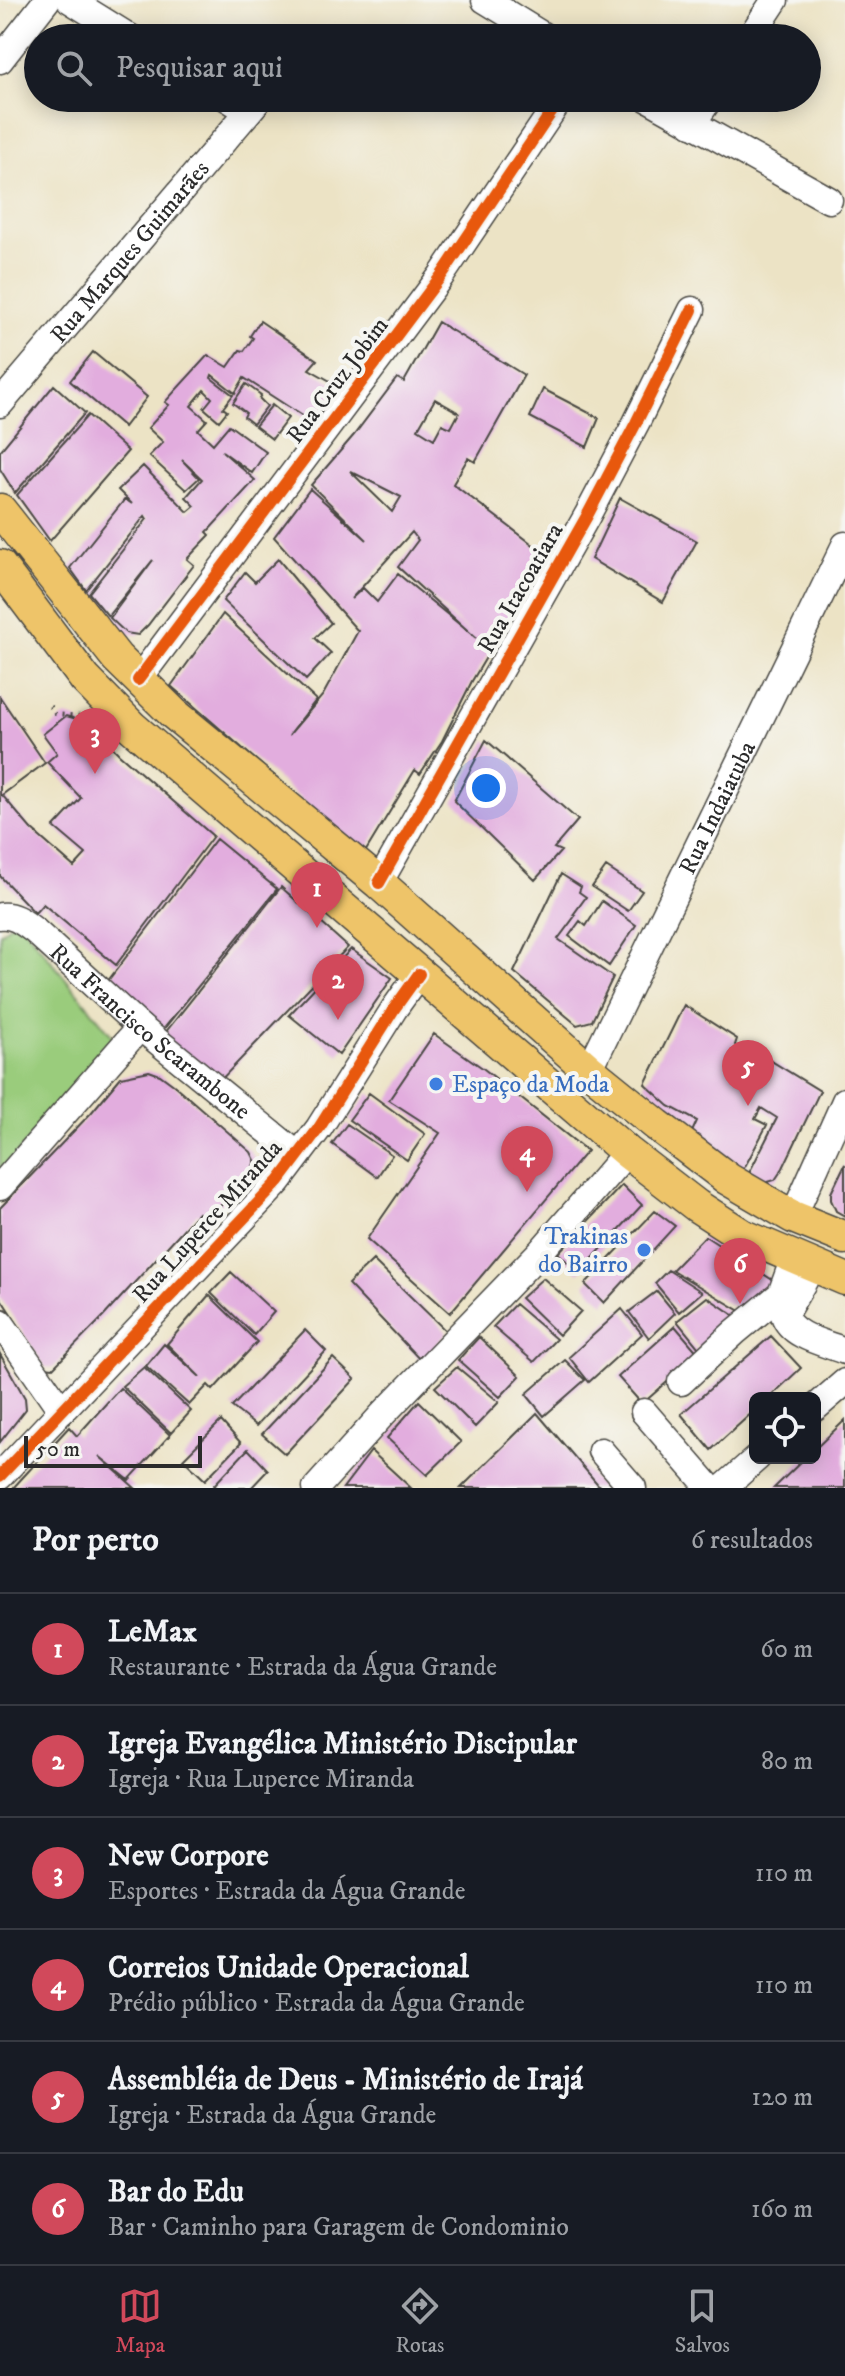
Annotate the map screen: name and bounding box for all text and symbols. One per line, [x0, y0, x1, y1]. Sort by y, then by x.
search box [24, 24, 821, 112]
icon: search [52, 46, 96, 90]
text: Pesquisar aqui [116, 50, 283, 87]
street label: Rua Marques Guimarães [44, 155, 216, 350]
street label: Rua Cruz Jobim [280, 311, 395, 450]
street label: Rua Itacoatiara [471, 517, 571, 659]
pin: 3 [69, 708, 121, 774]
street label: Rua Indaiatuba [673, 736, 763, 880]
your location [466, 768, 506, 808]
pin: 1 [291, 862, 343, 928]
street label: Rua Francisco Scarambone [43, 938, 256, 1126]
pin: 2 [312, 954, 364, 1020]
pin: 5 [722, 1040, 774, 1106]
place label: Espaço da Moda [452, 1070, 610, 1100]
marker: Espaço da Moda [427, 1075, 445, 1093]
pin: 4 [501, 1126, 553, 1192]
street label: Rua Luperce Miranda [126, 1133, 290, 1310]
place label: Trakinas do Bairro [538, 1222, 628, 1280]
pin: 6 [714, 1238, 766, 1304]
marker: Trakinas do Bairro [635, 1241, 653, 1259]
map controls [749, 1392, 821, 1464]
button: locate [749, 1392, 821, 1464]
scale bar [24, 1432, 202, 1468]
text: 50 m [36, 1436, 80, 1463]
text: Por perto [32, 1519, 159, 1561]
text: 6 resultados [691, 1524, 813, 1557]
text: LeMax [108, 1614, 197, 1651]
text: 1 [53, 1633, 63, 1666]
text: 60 m [760, 1633, 813, 1666]
text: Restaurante · Estrada da Água Grande [108, 1651, 497, 1684]
text: Igreja Evangélica Ministério Discipular [108, 1726, 577, 1763]
text: 2 [52, 1745, 64, 1778]
text: 80 m [761, 1745, 813, 1778]
text: Igreja · Rua Luperce Miranda [108, 1763, 414, 1796]
text: New Corpore [108, 1838, 269, 1875]
text: 3 [53, 1857, 63, 1890]
text: 110 m [755, 1857, 813, 1890]
text: Esportes · Estrada da Água Grande [108, 1875, 465, 1908]
text: Correios Unidade Operacional [108, 1950, 469, 1987]
text: 4 [51, 1969, 65, 2002]
text: 110 m [755, 1969, 813, 2002]
text: Prédio público · Estrada da Água Grande [108, 1987, 525, 2020]
text: Assembléia de Deus - Ministério de Irajá [108, 2062, 583, 2099]
text: 5 [52, 2081, 64, 2114]
text: 120 m [752, 2081, 813, 2114]
text: Igreja · Estrada da Água Grande [108, 2099, 436, 2132]
text: Bar do Edu [108, 2174, 244, 2211]
text: 6 [51, 2193, 65, 2226]
text: 160 m [751, 2193, 813, 2226]
text: Bar · Caminho para Garagem de Condominio [108, 2211, 569, 2244]
tab: Mapa [115, 2284, 165, 2359]
tab: Rotas [395, 2284, 444, 2359]
tab: Salvos [675, 2284, 730, 2359]

